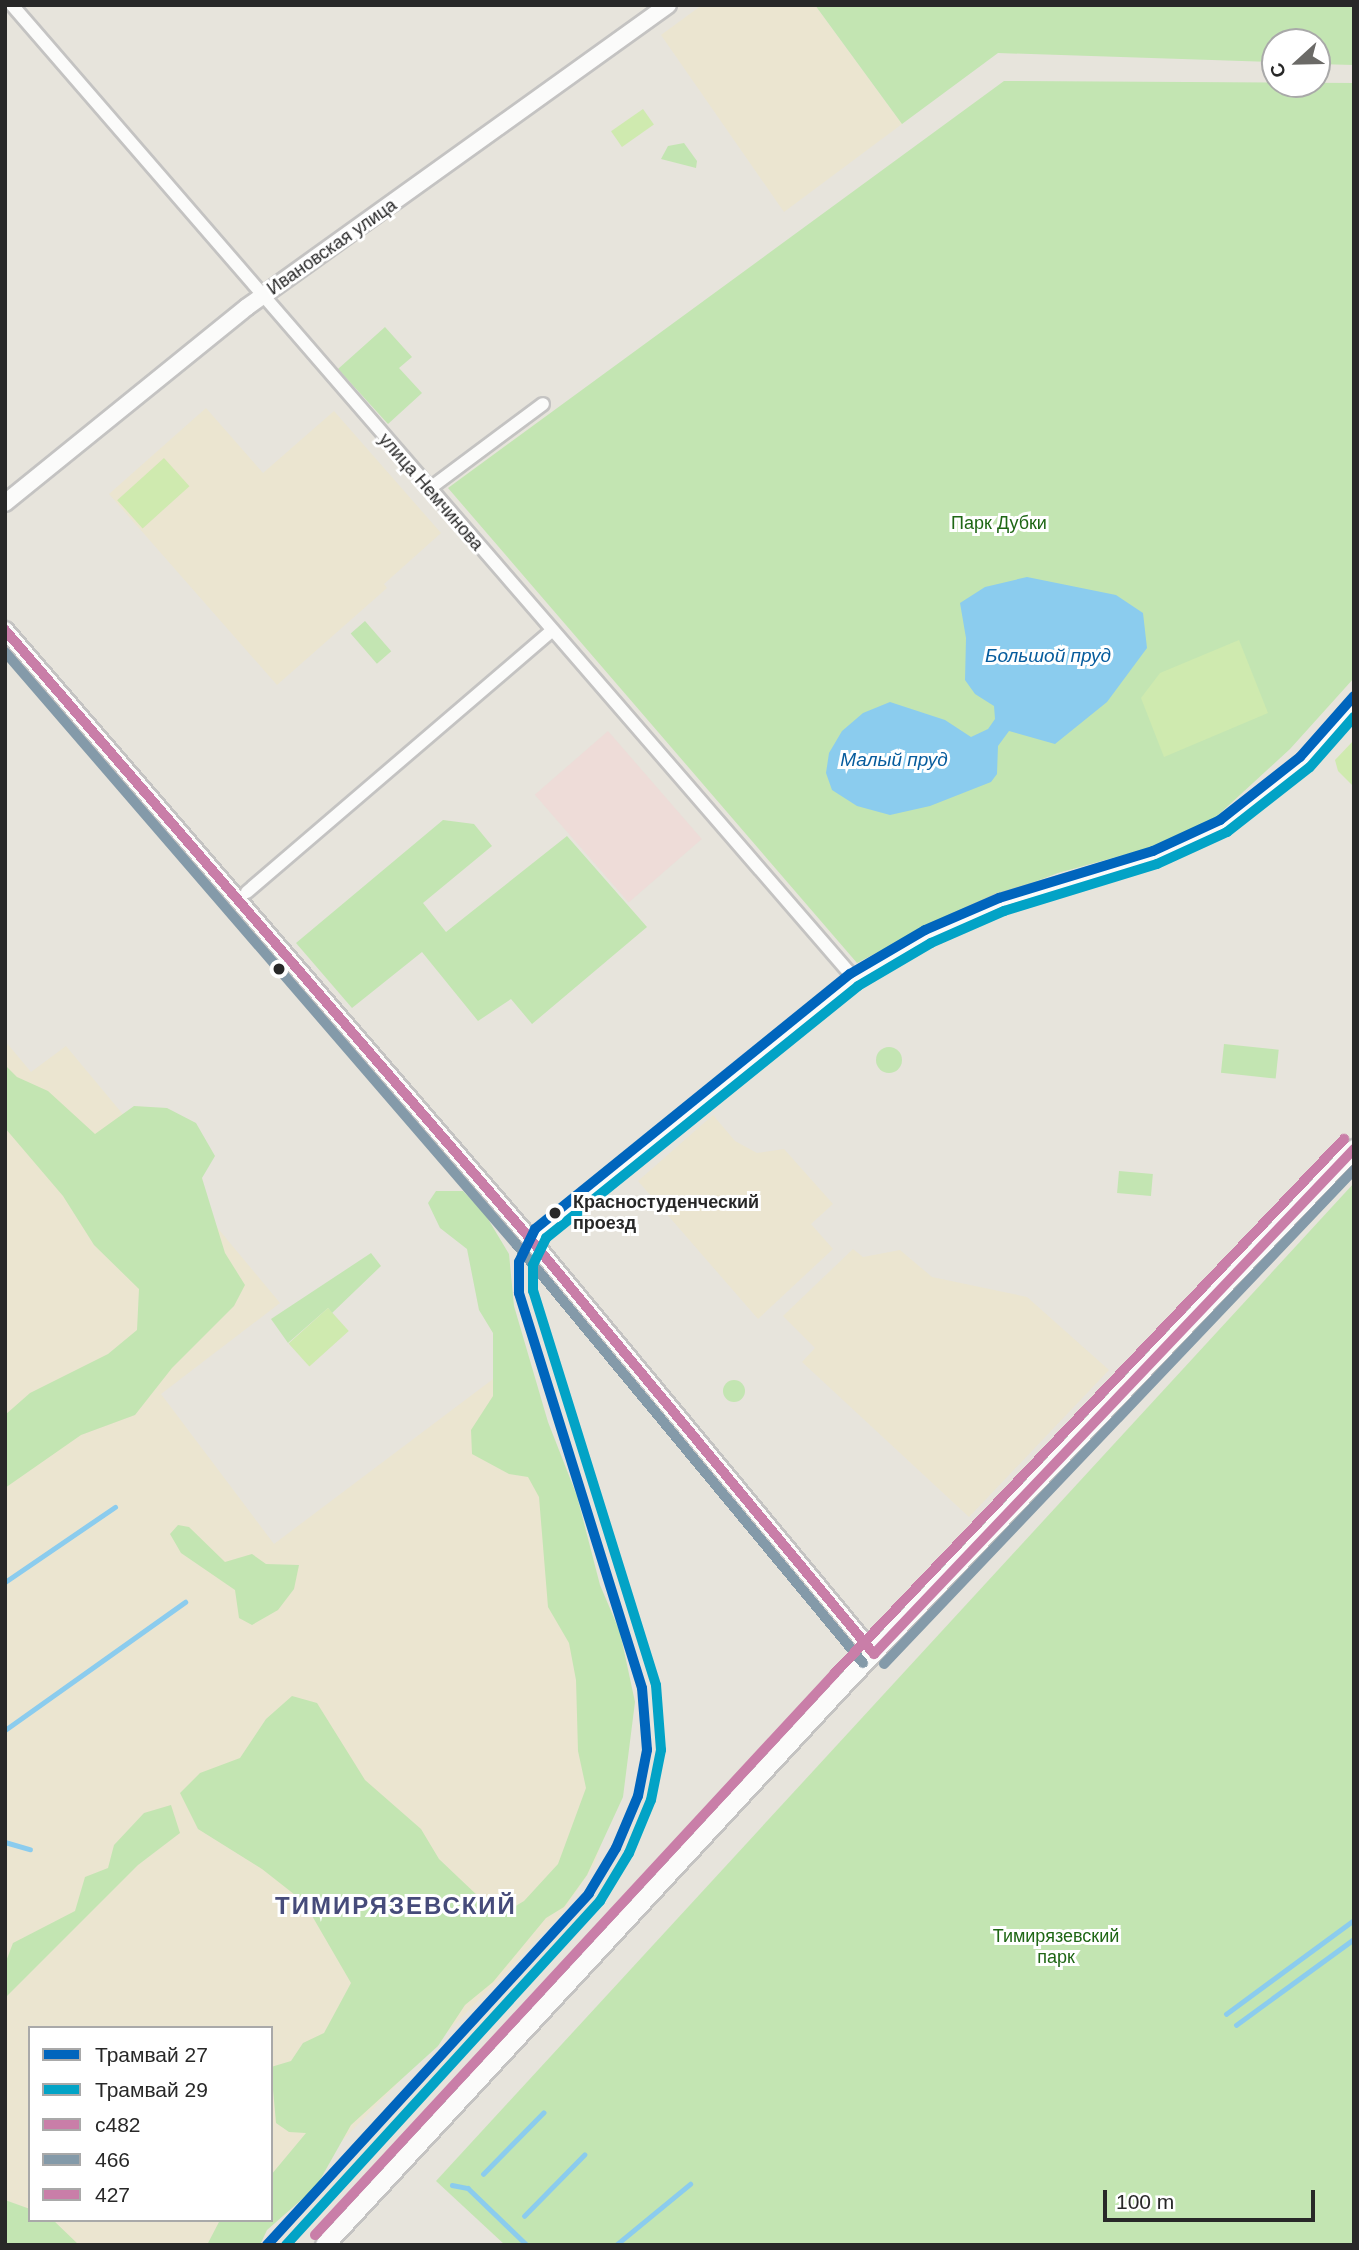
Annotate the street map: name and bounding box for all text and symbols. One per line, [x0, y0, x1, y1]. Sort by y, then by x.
north arrow [1261, 28, 1331, 98]
text: С [1266, 60, 1290, 81]
street label: Ивановская улица [263, 194, 401, 300]
street label: улица Немчинова [374, 429, 488, 555]
park label: Парк Дубки [951, 512, 1047, 534]
water label: Большой пруд [985, 645, 1111, 667]
water label: Малый пруд [840, 749, 948, 771]
unlabelled marker [272, 962, 286, 976]
place label: Красностуденческий проезд [573, 1192, 759, 1234]
marker: Красностуденческий проезд [543, 1201, 567, 1225]
district label: ТИМИРЯЗЕВСКИЙ [277, 1892, 515, 1920]
park label: Тимирязевский парк [993, 1926, 1119, 1968]
legend [28, 2026, 273, 2222]
text: Трамвай 27 [95, 2043, 208, 2066]
text: Трамвай 29 [95, 2078, 208, 2101]
text: с482 [95, 2113, 141, 2136]
text: 466 [95, 2148, 130, 2171]
scale bar [1107, 2176, 1319, 2220]
text: 427 [95, 2183, 130, 2206]
text: 100 m [1116, 2190, 1174, 2213]

